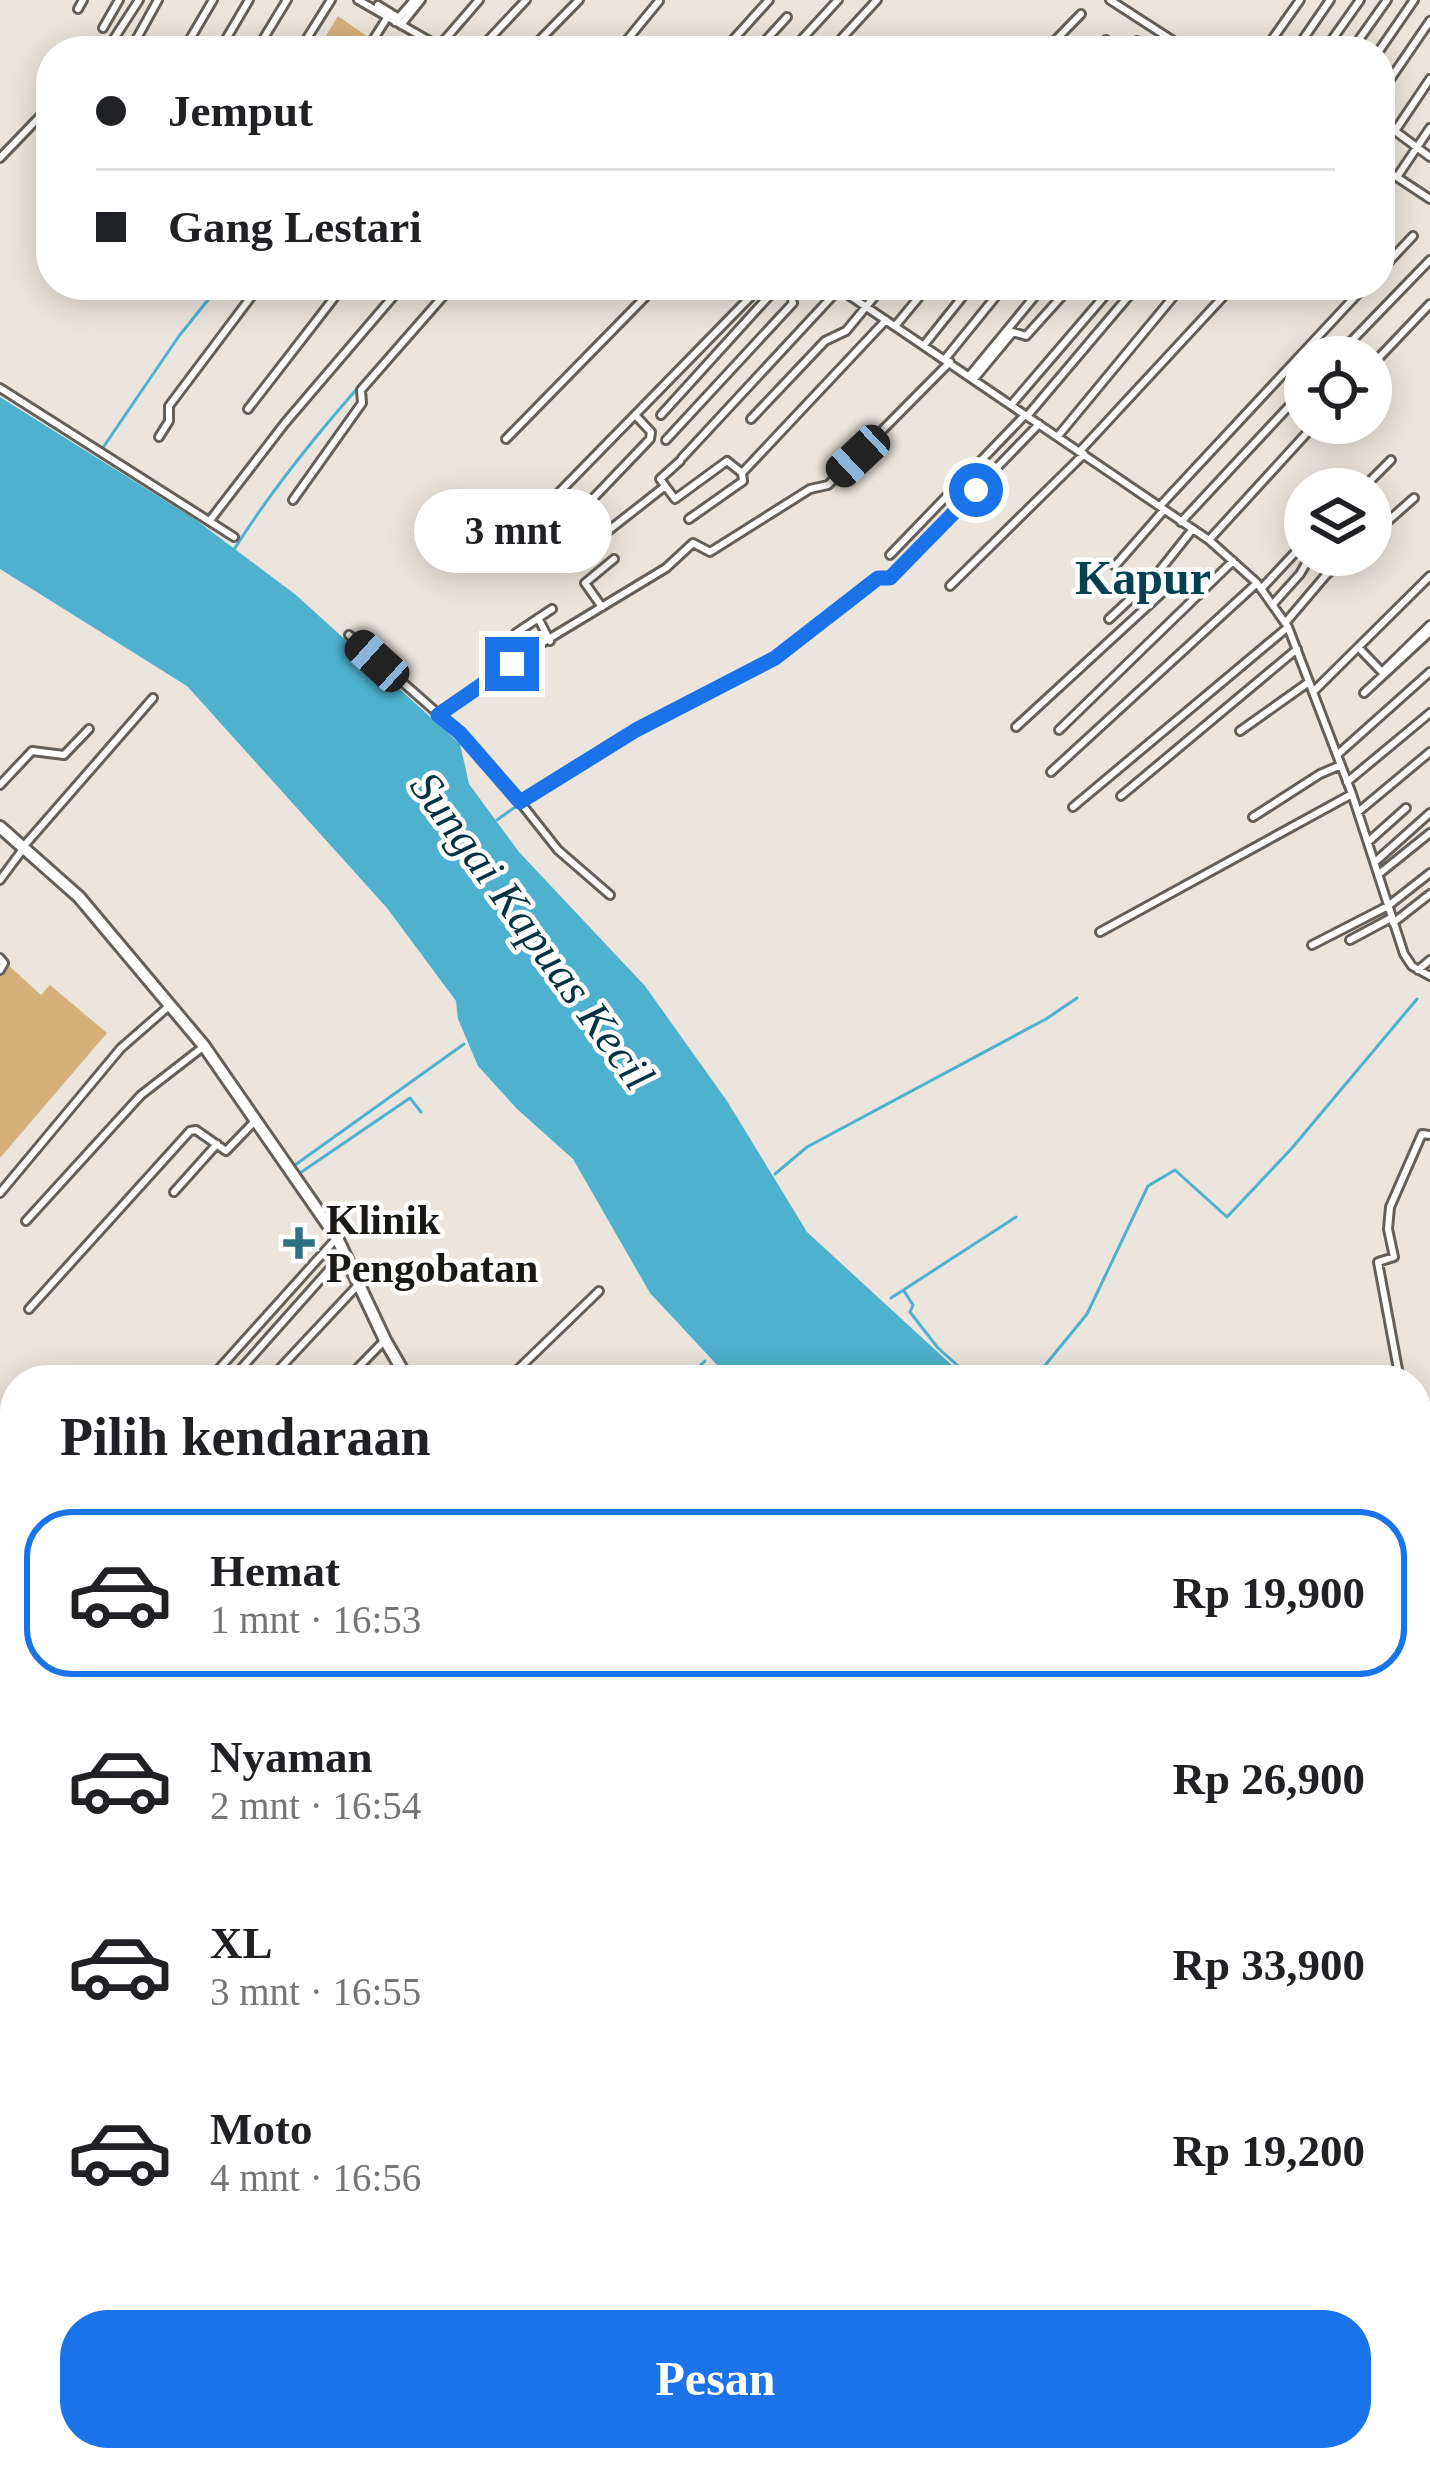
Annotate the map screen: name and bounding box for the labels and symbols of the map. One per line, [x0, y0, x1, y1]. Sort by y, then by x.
car [819, 418, 897, 494]
route start [949, 463, 1003, 517]
callout: 3 mnt [413, 490, 611, 574]
district label: Kapur [1075, 551, 1211, 604]
car [338, 624, 416, 698]
route end [485, 637, 539, 691]
water label: Sungai Kapuas Kecil [400, 762, 664, 1099]
place label: Klinik Pengobatan [326, 1197, 538, 1291]
marker: Klinik Pengobatan [283, 1227, 315, 1259]

